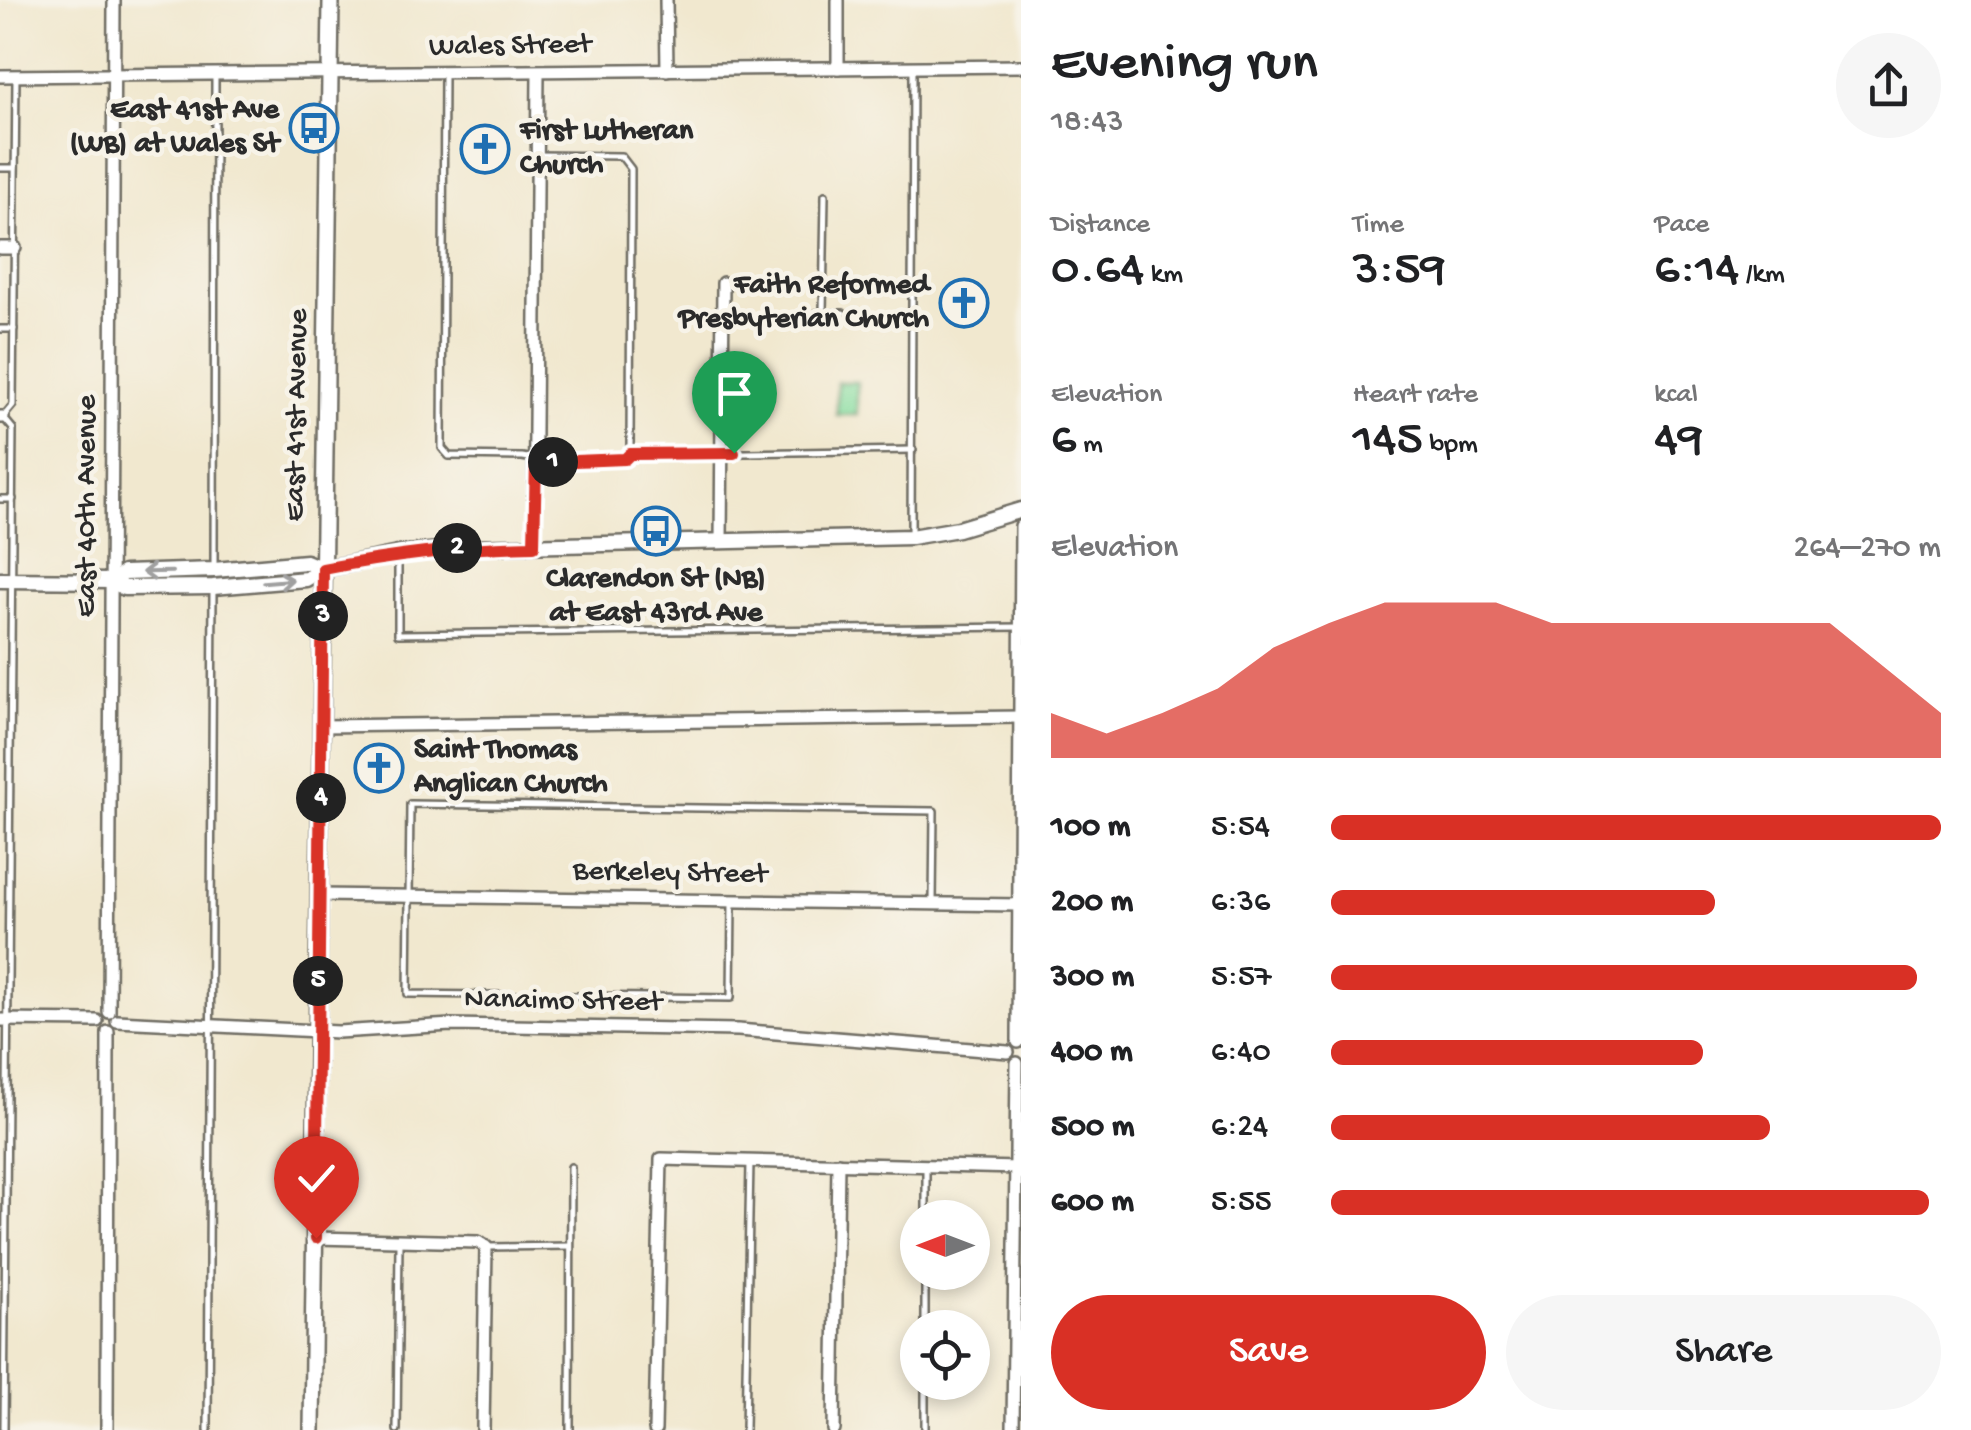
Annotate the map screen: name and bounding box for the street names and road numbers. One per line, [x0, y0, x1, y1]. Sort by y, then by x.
street label: Wales Street [429, 28, 594, 66]
street label: East 41st Avenue [279, 308, 317, 522]
street label: East 40th Avenue [71, 394, 106, 617]
street label: Berkeley Street [572, 855, 770, 893]
street label: Nanaimo Street [464, 983, 665, 1021]

